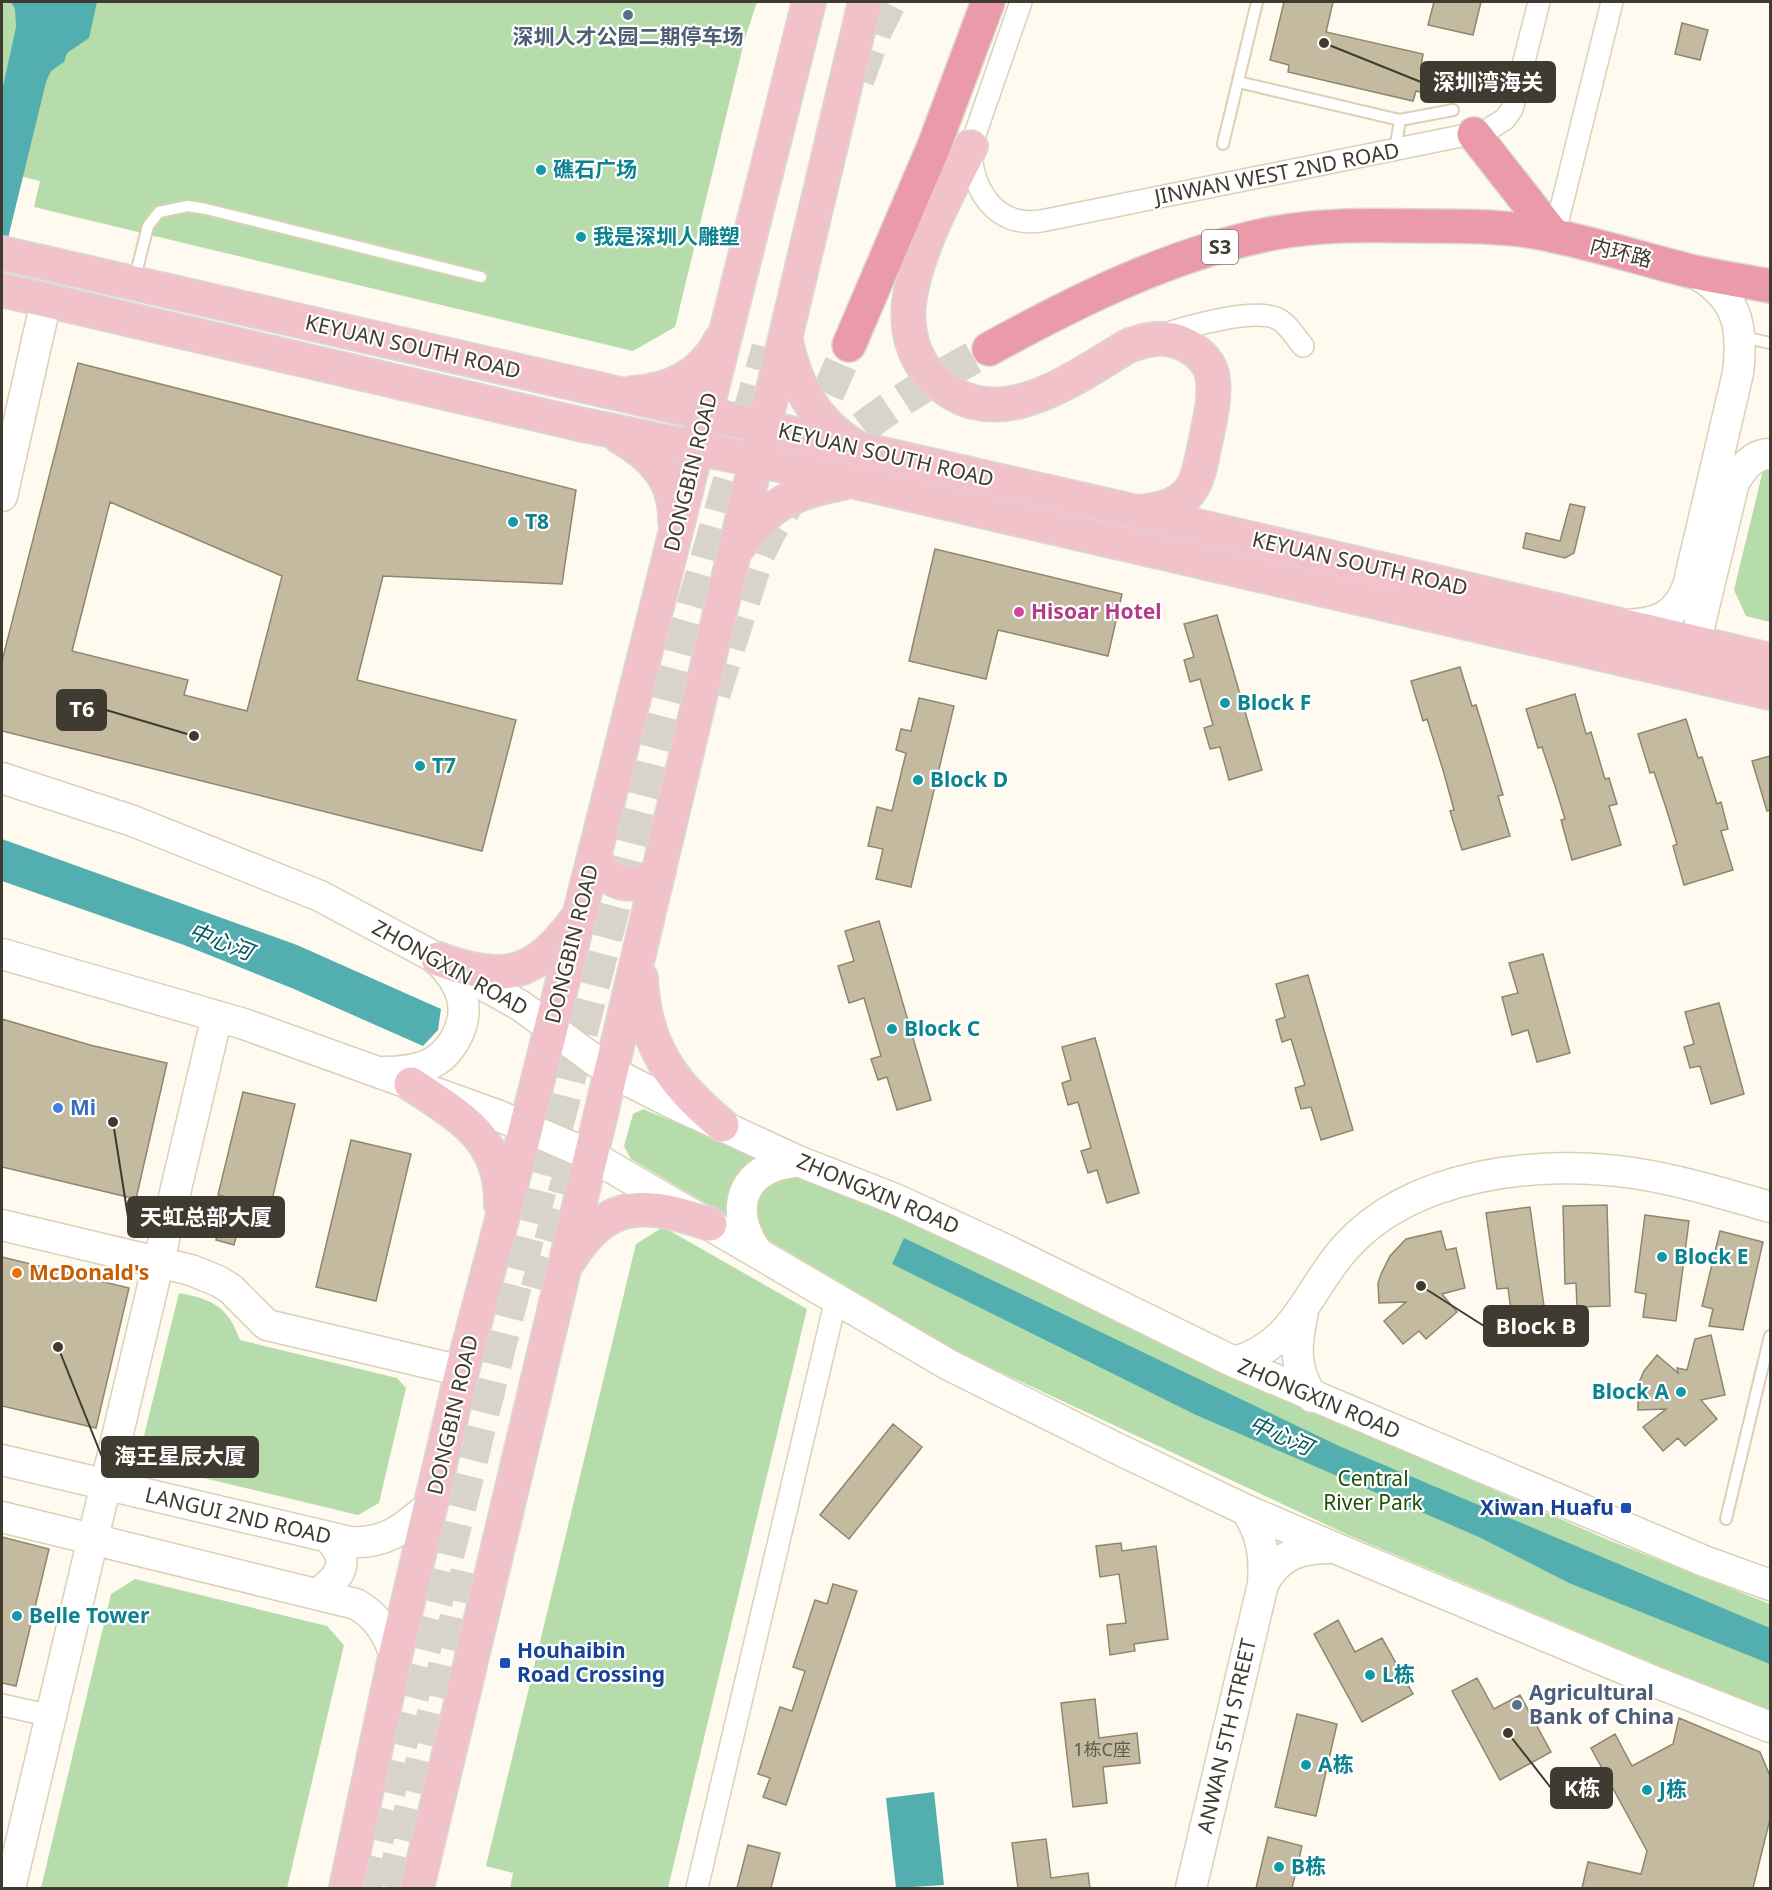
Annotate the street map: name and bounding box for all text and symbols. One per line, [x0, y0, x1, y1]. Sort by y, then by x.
marker: 深圳人才公园二期停车场 [621, 8, 635, 22]
place label: 深圳人才公园二期停车场 [513, 22, 744, 50]
callout: 深圳湾海关 [1421, 62, 1555, 102]
text: 深圳湾海关 [1433, 66, 1543, 96]
street label: JINWAN WEST 2ND ROAD [1150, 136, 1402, 211]
place label: 礁石广场 [553, 155, 637, 183]
marker: 礁石广场 [534, 163, 548, 177]
place label: 我是深圳人雕塑 [593, 222, 740, 250]
marker: 我是深圳人雕塑 [574, 230, 588, 244]
road number: S3 [1202, 230, 1238, 264]
street label: 内环路 [1587, 231, 1655, 273]
street label: KEYUAN SOUTH ROAD [303, 308, 524, 384]
street label: DONGBIN ROAD [657, 389, 723, 554]
street label: KEYUAN SOUTH ROAD [776, 416, 997, 492]
place label: T8 [525, 507, 549, 535]
marker: T8 [506, 515, 520, 529]
street label: KEYUAN SOUTH ROAD [1250, 525, 1471, 601]
place label: Hisoar Hotel [1031, 597, 1162, 625]
marker: Hisoar Hotel [1012, 605, 1026, 619]
place label: Block F [1237, 688, 1311, 716]
callout: T6 [57, 690, 106, 730]
text: T6 [69, 693, 95, 723]
marker: Block F [1218, 696, 1232, 710]
place label: T7 [432, 751, 456, 779]
marker: T7 [413, 759, 427, 773]
place label: Block D [930, 765, 1008, 793]
marker: Block D [911, 773, 925, 787]
street label: DONGBIN ROAD [538, 861, 604, 1026]
street label: ZHONGXIN ROAD [368, 913, 533, 1022]
water label: 中心河 [185, 914, 261, 967]
place label: Block C [904, 1014, 980, 1042]
marker: Block C [885, 1022, 899, 1036]
place label: Mi [70, 1093, 96, 1121]
marker: Mi [51, 1101, 65, 1115]
street label: ZHONGXIN ROAD [793, 1146, 964, 1240]
callout: 天虹总部大厦 [128, 1197, 284, 1237]
text: 天虹总部大厦 [140, 1201, 272, 1231]
place label: Block E [1674, 1242, 1748, 1270]
marker: Block E [1655, 1250, 1669, 1264]
place label: McDonald's [29, 1258, 149, 1286]
marker: McDonald's [10, 1266, 24, 1280]
callout: Block B [1484, 1306, 1588, 1346]
text: Block B [1496, 1310, 1576, 1340]
street label: DONGBIN ROAD [420, 1332, 484, 1497]
street label: ZHONGXIN ROAD [1234, 1351, 1405, 1445]
place label: Block A [1592, 1377, 1669, 1405]
marker: Block A [1674, 1385, 1688, 1399]
water label: 中心河 [1245, 1407, 1321, 1463]
callout: 海王星辰大厦 [102, 1437, 258, 1477]
text: 海王星辰大厦 [114, 1440, 246, 1470]
park label: Central River Park [1323, 1464, 1424, 1516]
street label: LANGUI 2ND ROAD [142, 1480, 334, 1550]
place label: Xiwan Huafu [1480, 1493, 1614, 1521]
marker: Xiwan Huafu [1619, 1501, 1633, 1515]
place label: Belle Tower [29, 1601, 150, 1629]
marker: Belle Tower [10, 1609, 24, 1623]
street label: ANWAN 5TH STREET [1190, 1635, 1262, 1836]
place label: Houhaibin Road Crossing [517, 1636, 665, 1688]
marker: Houhaibin Road Crossing [498, 1656, 512, 1670]
place label: L栋 [1382, 1660, 1415, 1688]
marker: L栋 [1363, 1668, 1377, 1682]
place label: Agricultural Bank of China [1529, 1678, 1674, 1730]
marker: Agricultural Bank of China [1510, 1698, 1524, 1712]
house number: 1栋C座 [1073, 1737, 1131, 1761]
place label: A栋 [1318, 1750, 1354, 1778]
marker: A栋 [1299, 1758, 1313, 1772]
callout: K栋 [1551, 1768, 1612, 1808]
text: K栋 [1564, 1772, 1600, 1802]
place label: J栋 [1657, 1775, 1687, 1803]
marker: J栋 [1640, 1783, 1654, 1797]
place label: B栋 [1291, 1852, 1326, 1880]
marker: B栋 [1272, 1860, 1286, 1874]

